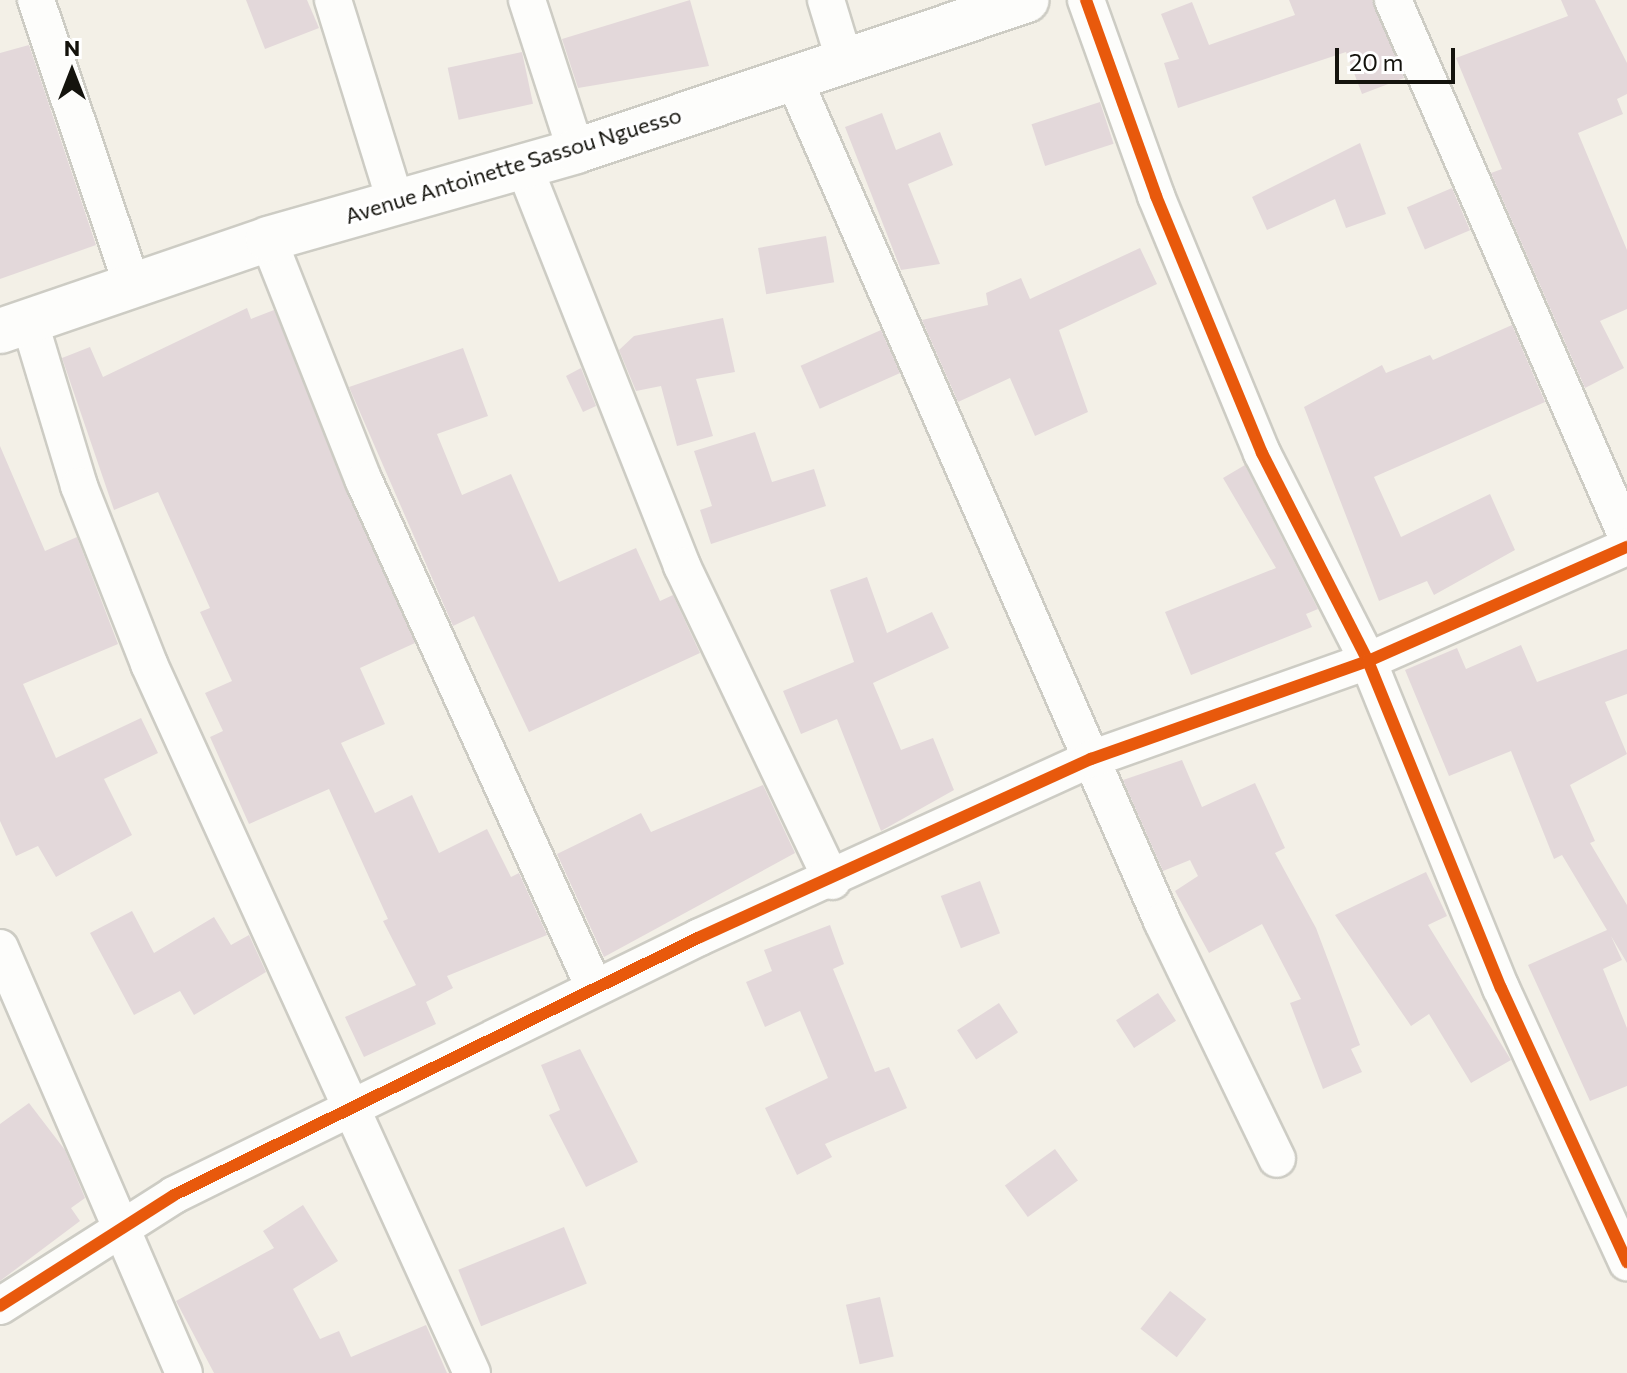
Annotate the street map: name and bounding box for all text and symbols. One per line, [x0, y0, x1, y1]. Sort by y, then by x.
north arrow [32, 32, 112, 112]
scale bar [1339, 32, 1459, 82]
text: N [64, 34, 80, 61]
text: 20 m [1349, 47, 1403, 76]
street label: Avenue Antoinette Sassou Nguesso [342, 101, 684, 229]

